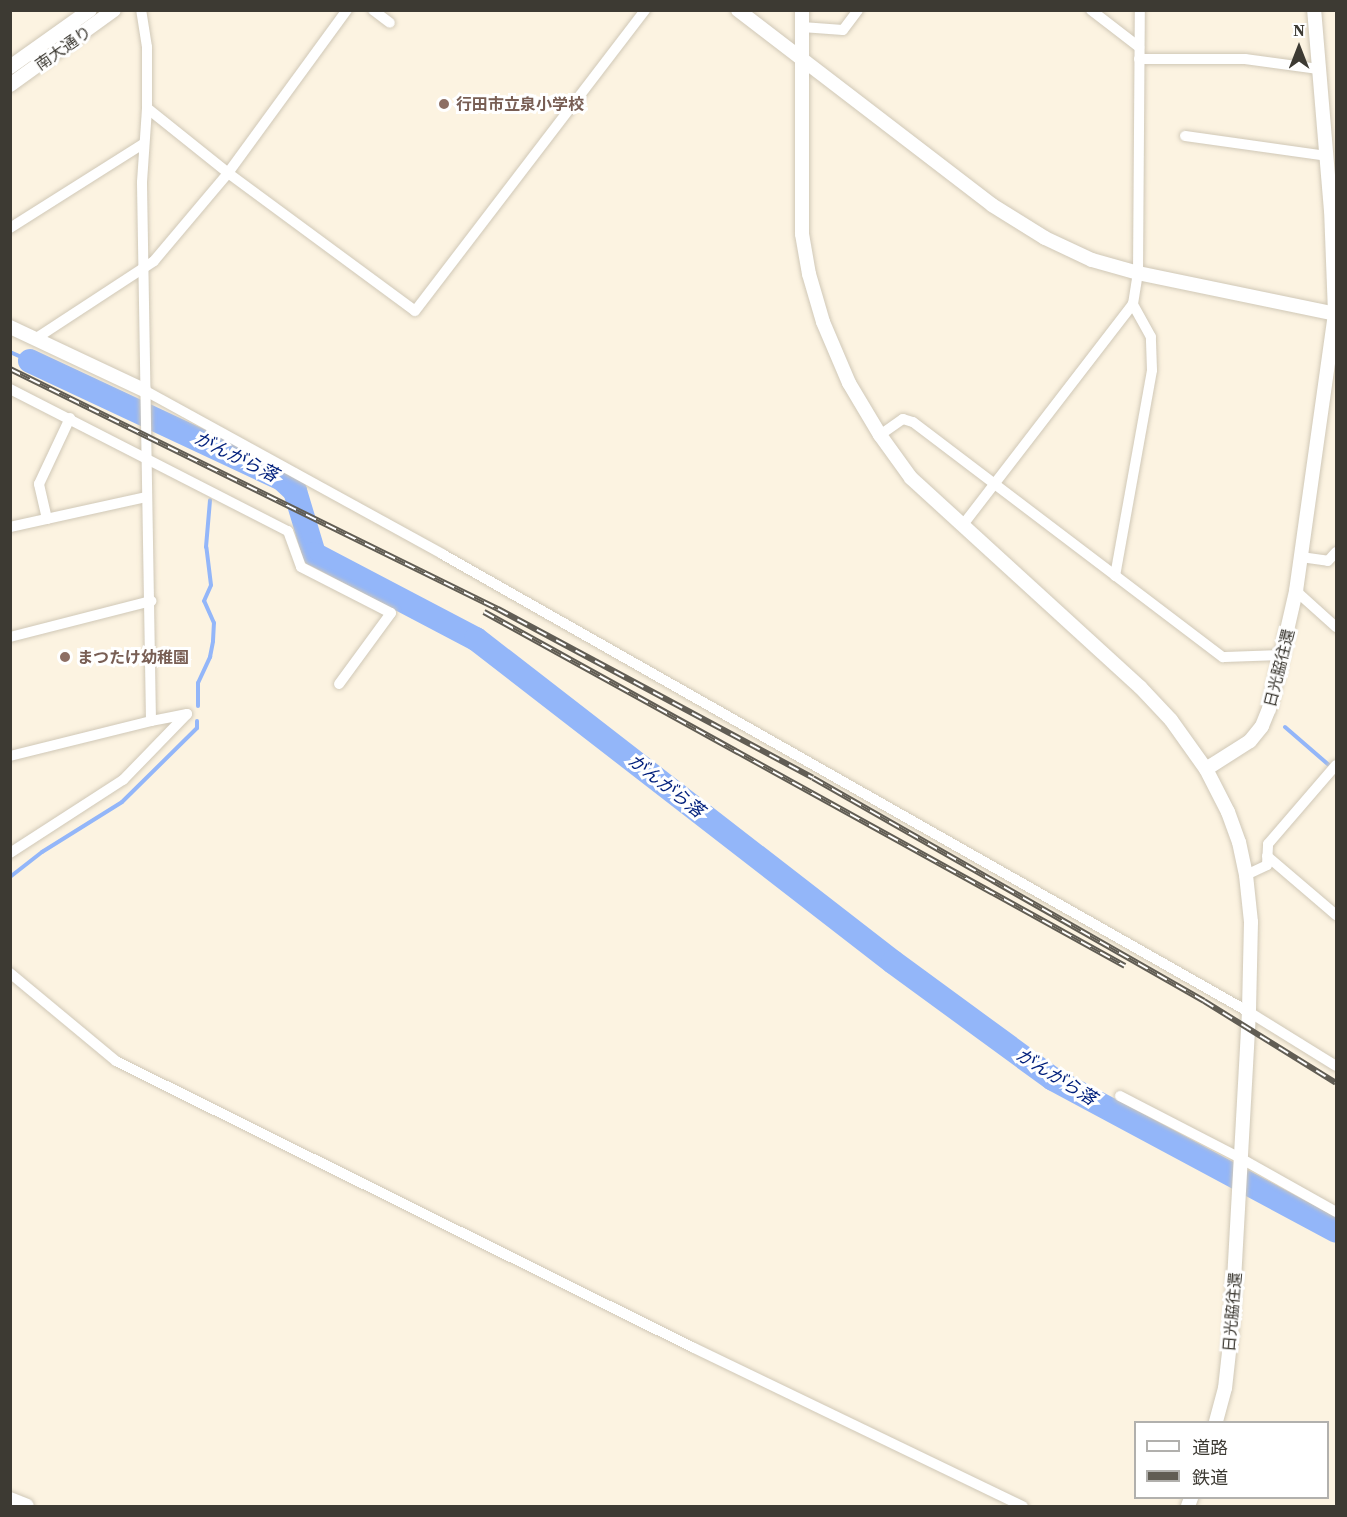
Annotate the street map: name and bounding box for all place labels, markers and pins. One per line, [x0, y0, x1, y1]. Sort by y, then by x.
place label: 行田市立泉小学校 [456, 94, 584, 114]
marker: 行田市立泉小学校 [437, 97, 451, 111]
place label: まつたけ幼稚園 [77, 647, 189, 667]
marker: まつたけ幼稚園 [58, 650, 72, 664]

